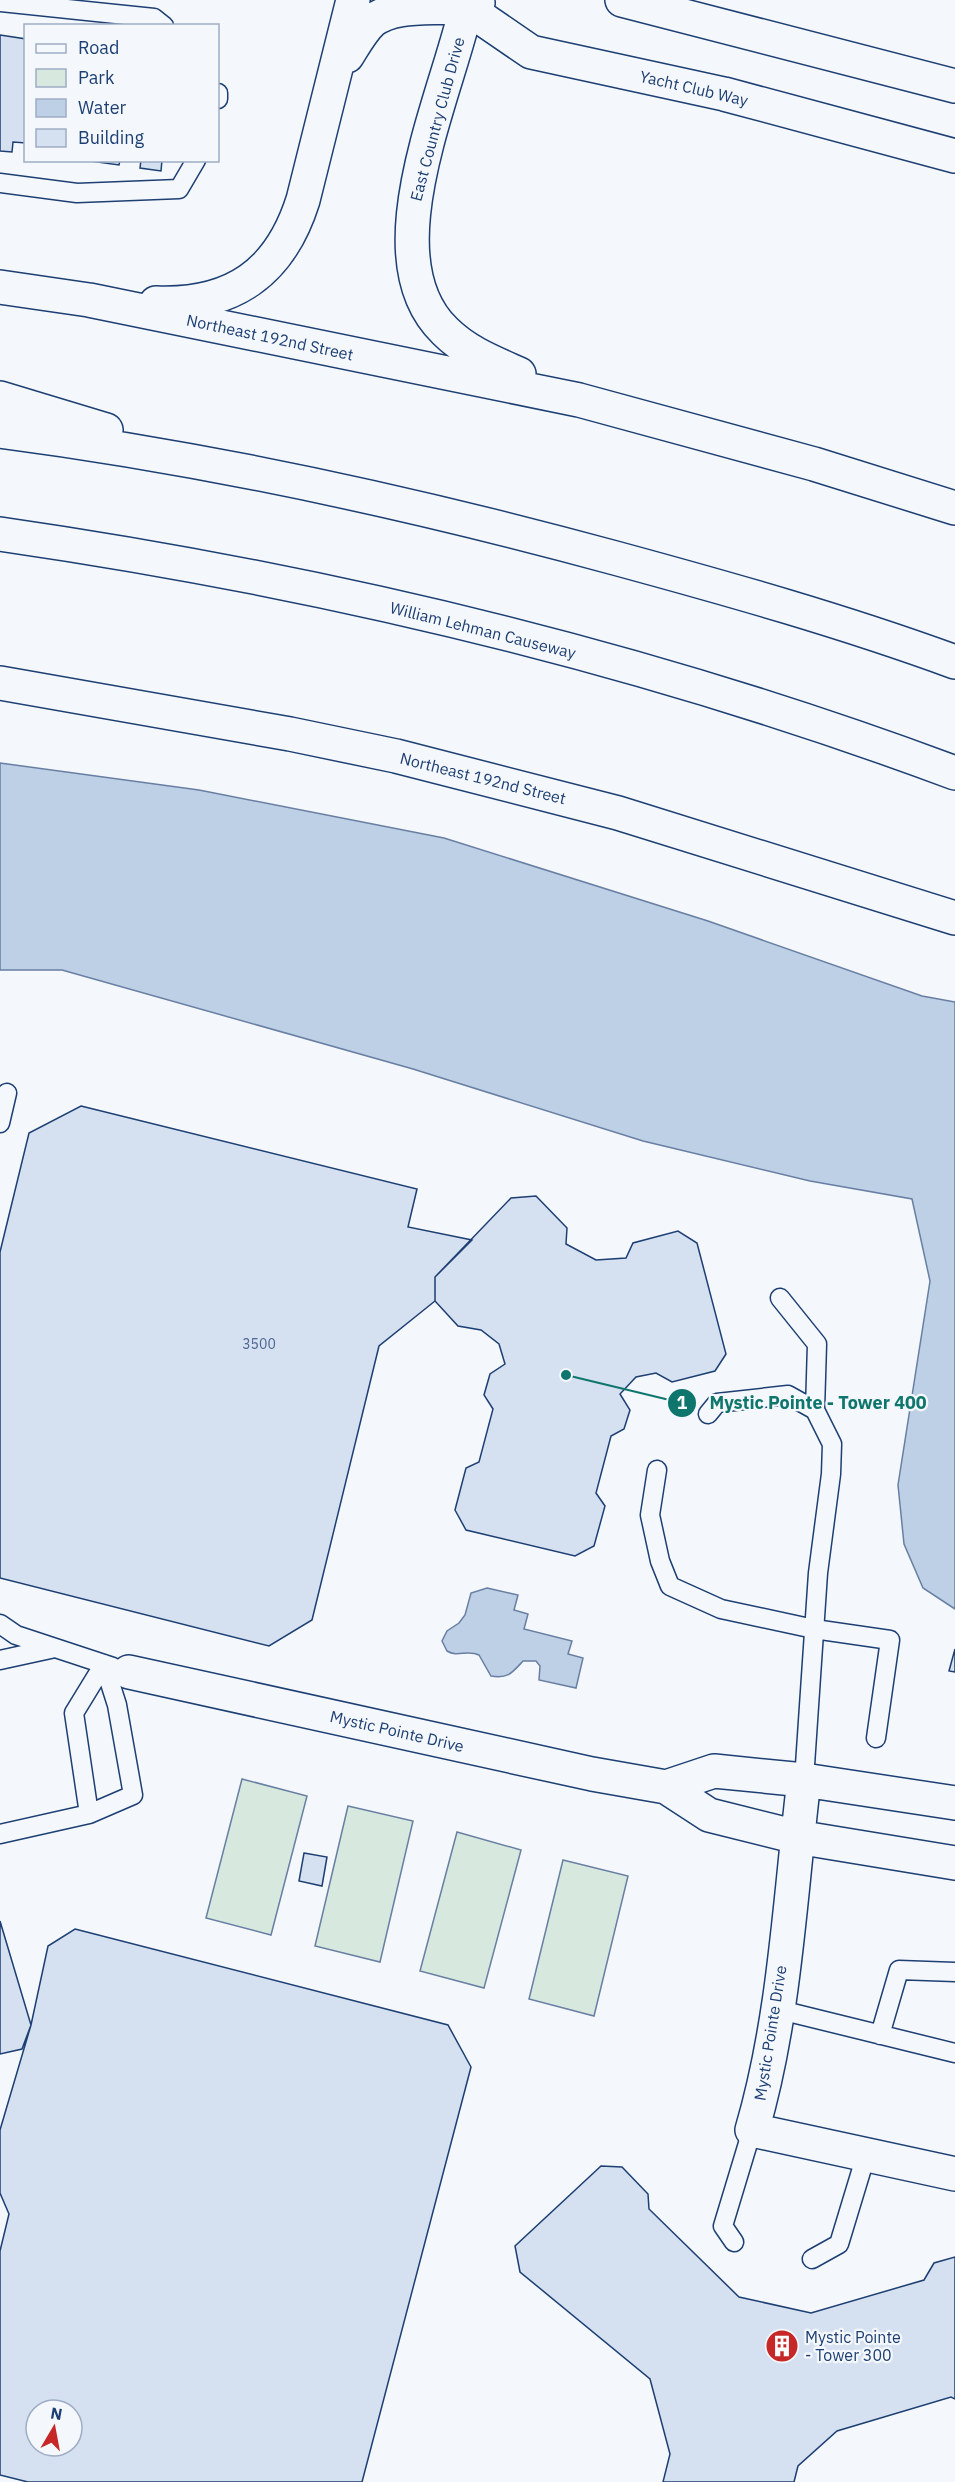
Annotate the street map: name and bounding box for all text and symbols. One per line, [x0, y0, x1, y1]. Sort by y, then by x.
legend [24, 24, 219, 162]
street label: East Country Club Drive [405, 35, 469, 203]
text: Road [78, 36, 119, 59]
text: Park [78, 66, 115, 89]
street label: Yacht Club Way [638, 66, 750, 110]
text: Water [78, 96, 127, 119]
text: Building [78, 126, 145, 149]
street label: Northeast 192nd Street [185, 310, 355, 364]
street label: William Lehman Causeway [388, 597, 578, 663]
street label: Northeast 192nd Street [398, 748, 568, 808]
house number: 3500 [242, 1335, 276, 1353]
callout: Mystic Pointe - Tower 400 [667, 1385, 938, 1421]
text: 1 [677, 1391, 688, 1414]
text: Mystic Pointe - Tower 400 [709, 1391, 927, 1414]
street label: Mystic Pointe Drive [328, 1706, 466, 1756]
street label: Mystic Pointe Drive [749, 1964, 791, 2102]
place label: Mystic Pointe - Tower 300 [805, 2327, 901, 2365]
building icon: Mystic Pointe - Tower 300 [764, 2328, 800, 2364]
north arrow [24, 2398, 84, 2458]
text: N [49, 2402, 64, 2424]

